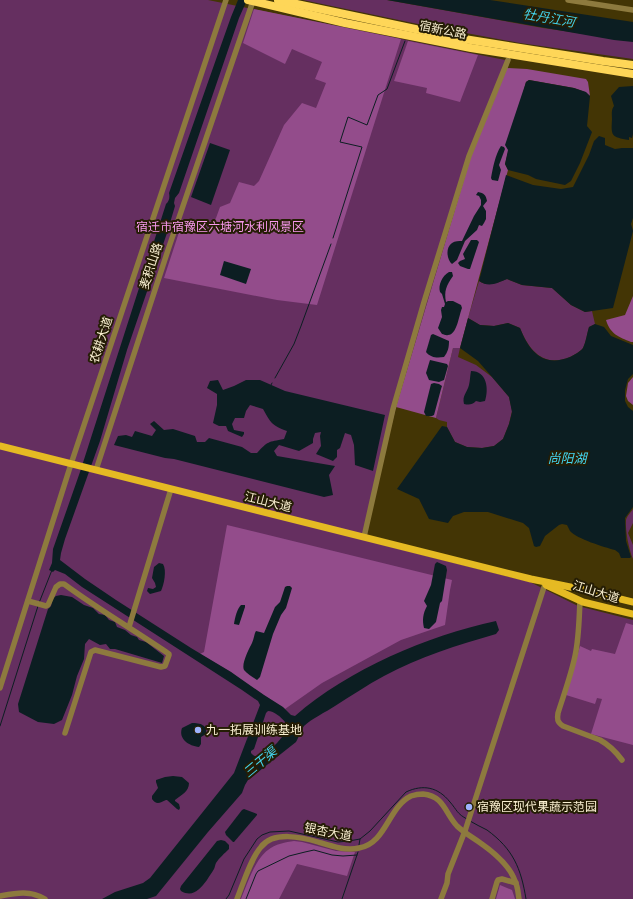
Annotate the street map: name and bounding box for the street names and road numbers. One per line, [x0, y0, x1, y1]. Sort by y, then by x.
street label: 宿新公路 [418, 19, 468, 41]
street label: 麦积山路 [137, 241, 165, 291]
street label: 农耕大道 [87, 315, 115, 365]
street label: 江山大道 [243, 489, 293, 515]
street label: 江山大道 [571, 578, 621, 606]
street label: 银杏大道 [303, 821, 353, 843]

